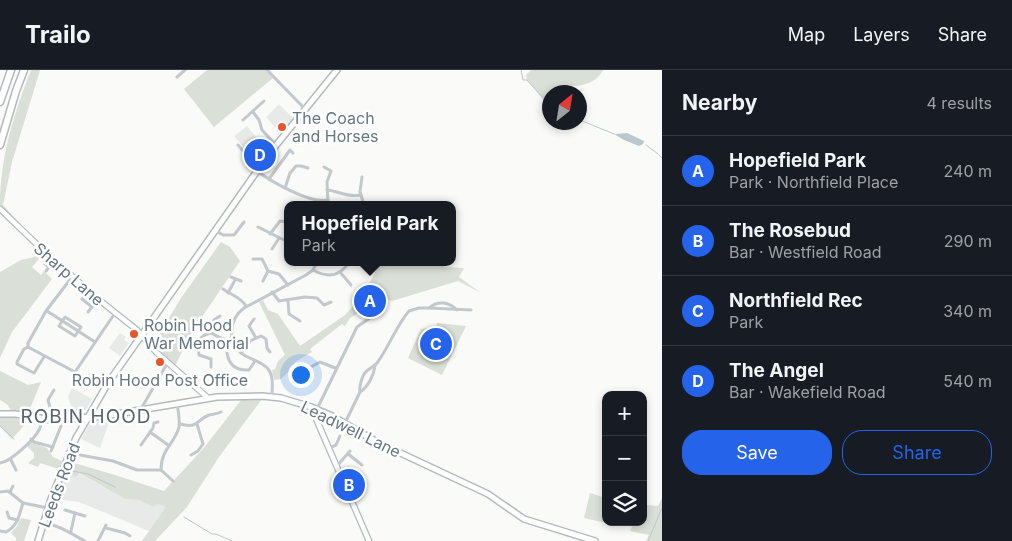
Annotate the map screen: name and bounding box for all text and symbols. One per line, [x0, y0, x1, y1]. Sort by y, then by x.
text: Trailo [25, 20, 91, 49]
text: Map [788, 24, 825, 45]
text: Layers [853, 24, 910, 45]
text: Share [938, 24, 987, 45]
north arrow [542, 85, 587, 130]
text: Nearby [682, 90, 757, 115]
text: 4 results [927, 93, 992, 113]
place label: The Coach and Horses [292, 108, 378, 146]
marker: The Coach and Horses [276, 121, 288, 133]
pin: D [244, 136, 276, 174]
text: Hopefield Park [729, 149, 866, 172]
text: A [692, 161, 704, 181]
text: 240 m [944, 161, 992, 181]
text: Park · Northfield Place [729, 172, 898, 192]
popup [284, 201, 456, 266]
text: Hopefield Park [301, 212, 439, 235]
text: The Rosebud [729, 219, 851, 242]
text: B [693, 231, 703, 251]
text: 290 m [944, 231, 992, 251]
text: Park [301, 235, 336, 255]
street label: Sharp Lane [30, 238, 108, 310]
text: Bar · Westfield Road [729, 242, 882, 262]
pin: A [354, 282, 386, 320]
text: Northfield Rec [729, 289, 863, 312]
text: C [692, 301, 704, 321]
text: 340 m [943, 301, 992, 321]
text: Park [729, 312, 763, 332]
place label: Robin Hood War Memorial [144, 315, 249, 353]
pin: C [420, 325, 452, 363]
marker: Robin Hood War Memorial [128, 328, 140, 340]
marker: Robin Hood Post Office [154, 356, 166, 368]
text: The Angel [729, 359, 824, 382]
your location [288, 362, 314, 388]
place label: Robin Hood Post Office [72, 370, 248, 390]
text: D [692, 371, 704, 391]
text: 540 m [943, 371, 992, 391]
text: Bar · Wakefield Road [729, 382, 886, 402]
map controls [602, 391, 647, 526]
button: + [602, 391, 647, 436]
street label: Leadwell Lane [298, 396, 404, 462]
district label: ROBIN HOOD [21, 405, 151, 428]
button: Save [682, 430, 832, 475]
button: Share [842, 430, 992, 475]
button: − [602, 436, 647, 481]
street label: Leeds Road [34, 440, 84, 530]
pin: B [333, 466, 365, 504]
button: layers [602, 481, 647, 526]

